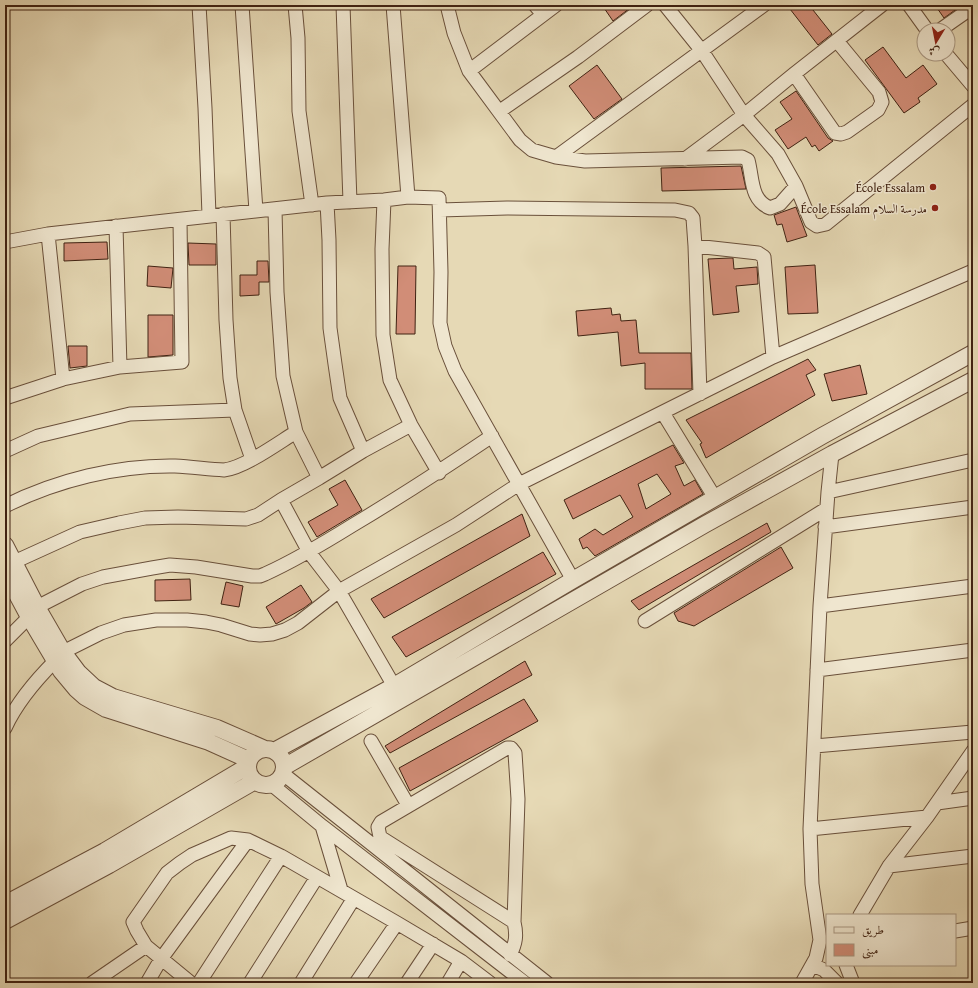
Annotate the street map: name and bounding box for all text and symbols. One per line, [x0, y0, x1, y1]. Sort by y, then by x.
north arrow [916, 22, 956, 62]
text: ش [927, 43, 941, 61]
place label: École Essalam [856, 179, 925, 196]
marker: École Essalam [928, 182, 938, 192]
place label: École Essalam مدرسة السلام [801, 200, 927, 220]
marker: École Essalam مدرسة السلام [930, 203, 940, 213]
legend [826, 914, 956, 966]
text: طريق [862, 921, 884, 938]
text: مبنى [862, 941, 878, 959]

